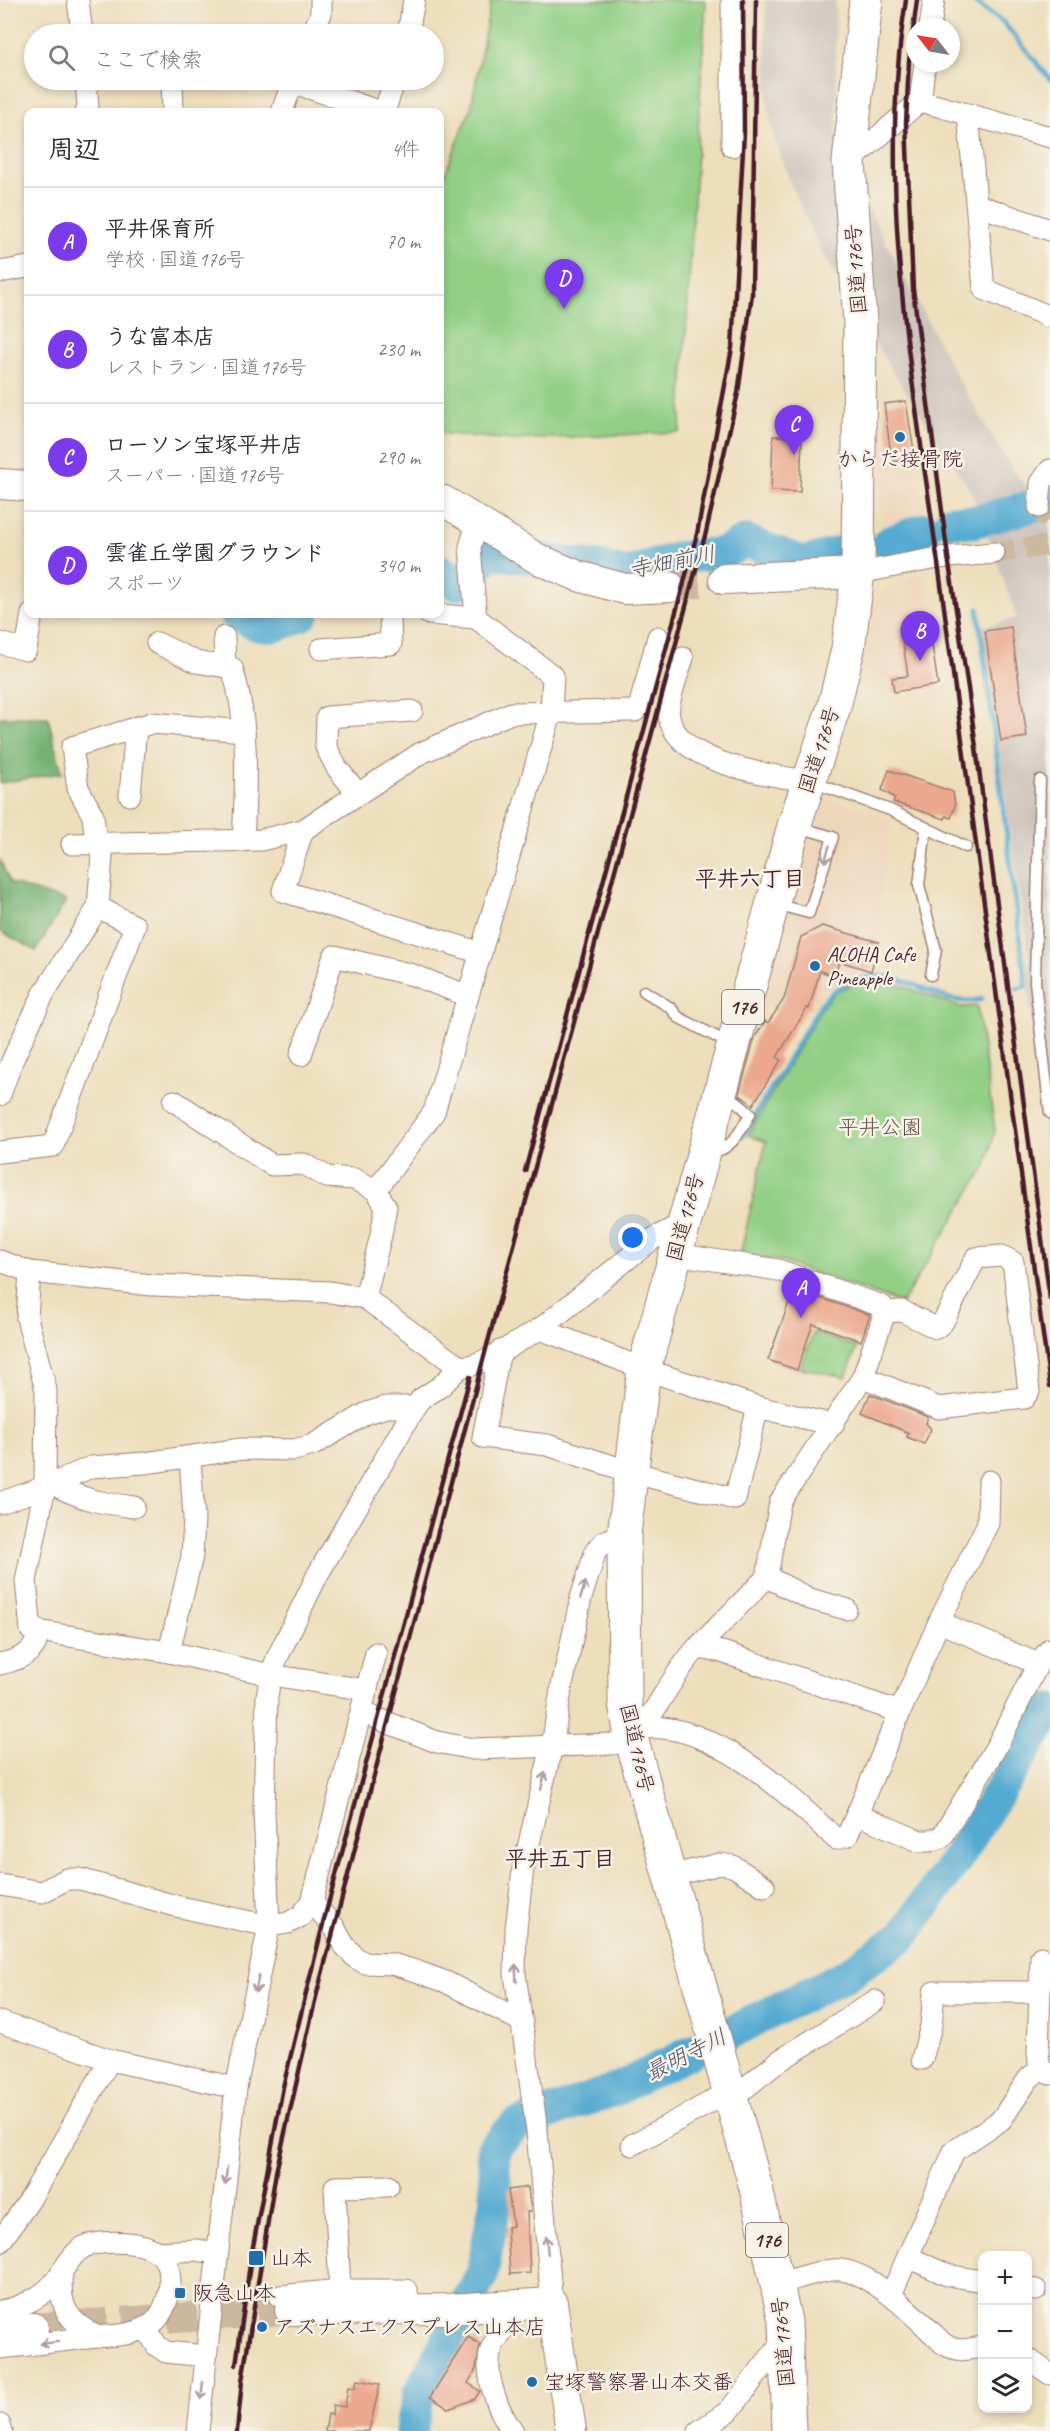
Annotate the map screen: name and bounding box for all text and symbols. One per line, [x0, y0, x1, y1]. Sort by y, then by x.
north arrow [906, 18, 960, 72]
search box [24, 24, 444, 90]
icon: search [45, 41, 78, 74]
text: ここで検索 [93, 46, 203, 74]
text: 周辺 [48, 133, 100, 166]
text: 4件 [391, 137, 420, 162]
text: 平井保育所 [105, 215, 215, 243]
street label: 国道176号 [840, 223, 872, 315]
text: A [62, 229, 73, 254]
text: 70 m [386, 229, 420, 254]
text: 学校 · 国道176号 [105, 247, 245, 272]
pin: D [544, 260, 584, 309]
text: うな富本店 [105, 323, 215, 351]
text: B [62, 337, 73, 362]
text: 230 m [377, 337, 420, 362]
text: レストラン · 国道176号 [105, 355, 307, 380]
pin: C [774, 406, 814, 455]
marker: からだ接骨院 [893, 430, 907, 444]
text: ローソン宝塚平井店 [105, 431, 303, 459]
text: C [63, 445, 72, 470]
text: 290 m [377, 445, 420, 470]
place label: からだ接骨院 [837, 446, 963, 472]
text: スーパー · 国道176号 [105, 463, 285, 488]
text: 雲雀丘学園グラウンド [105, 539, 325, 567]
water label: 寺畑前川 [626, 540, 718, 584]
text: D [62, 553, 73, 578]
text: 340 m [377, 553, 420, 578]
text: スポーツ [105, 571, 185, 596]
pin: B [900, 612, 940, 661]
street label: 国道176号 [793, 703, 845, 797]
one-way arrow [821, 844, 832, 863]
district label: 平井六丁目 [695, 865, 805, 893]
place label: ALOHA Cafe Pineapple [827, 941, 917, 991]
marker: ALOHA Cafe Pineapple [808, 959, 822, 973]
road number: 176 [722, 990, 764, 1024]
park label: 平井公園 [838, 1114, 922, 1140]
street label: 国道176号 [661, 1170, 709, 1264]
your location [618, 1223, 647, 1252]
pin: A [782, 1268, 820, 1318]
one-way arrow [578, 1581, 589, 1600]
street label: 国道176号 [614, 1701, 660, 1795]
one-way arrow [538, 1772, 550, 1791]
district label: 平井五丁目 [505, 1845, 615, 1873]
one-way arrow [510, 1964, 521, 1984]
one-way arrow [251, 1973, 262, 1993]
water label: 最明寺川 [640, 2023, 732, 2087]
one-way arrow [220, 2166, 231, 2186]
road number: 176 [746, 2223, 788, 2257]
one-way arrow [541, 2235, 552, 2255]
place label: 山本 [270, 2245, 312, 2271]
marker: 山本 [247, 2249, 265, 2267]
map controls [978, 2251, 1032, 2413]
button: + [978, 2251, 1032, 2305]
place label: 阪急山本 [192, 2280, 276, 2306]
marker: 阪急山本 [173, 2286, 187, 2300]
street label: 国道176号 [766, 2295, 800, 2389]
button: − [978, 2305, 1032, 2359]
place label: アズナスエクスプレス山本店 [274, 2314, 546, 2340]
marker: アズナスエクスプレス山本店 [255, 2320, 269, 2334]
one-way arrow [40, 2338, 60, 2349]
button: layers [978, 2359, 1032, 2413]
place label: 宝塚警察署山本交番 [544, 2369, 733, 2395]
marker: 宝塚警察署山本交番 [525, 2375, 539, 2389]
one-way arrow [196, 2380, 207, 2400]

